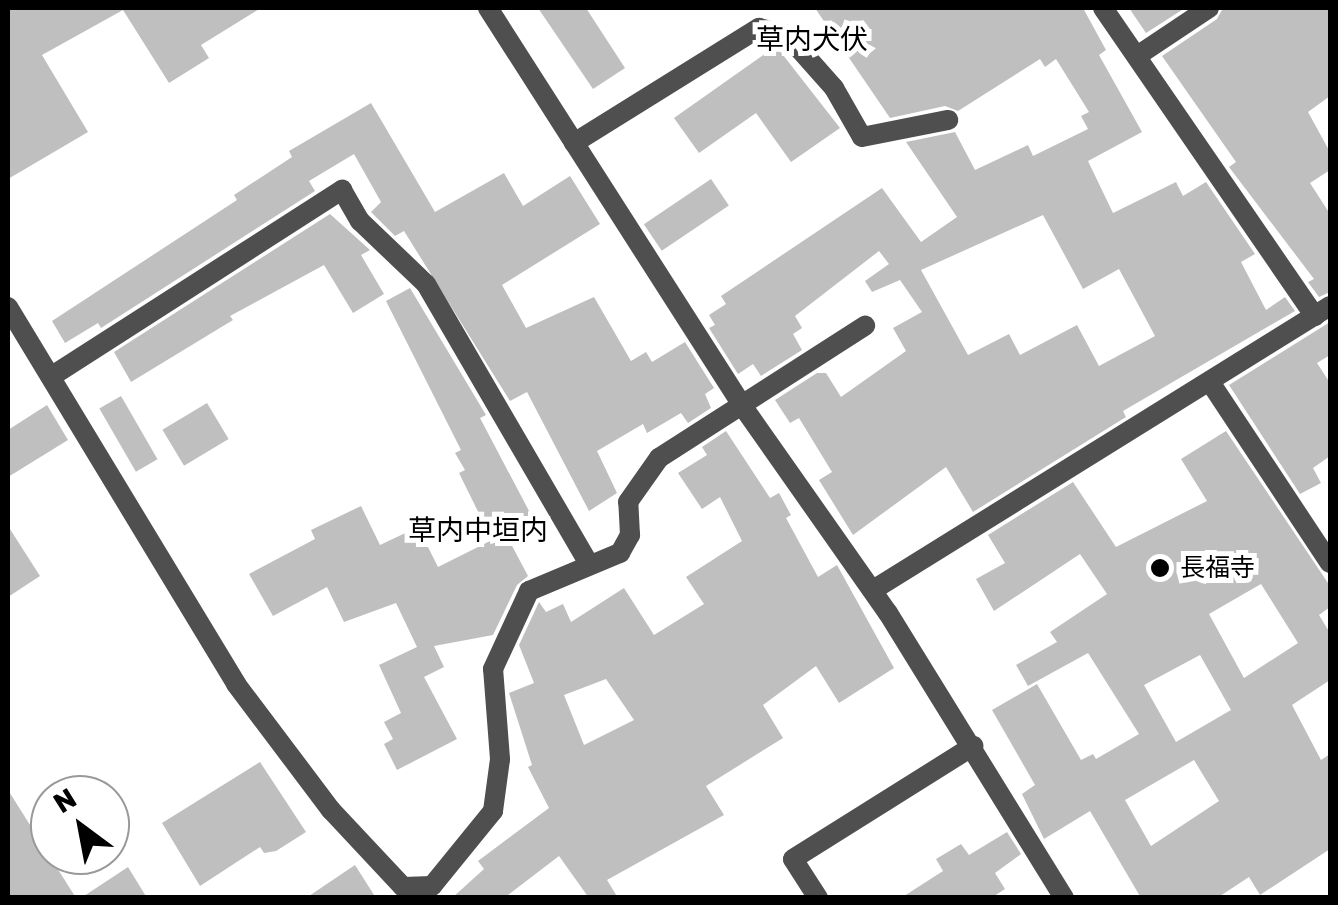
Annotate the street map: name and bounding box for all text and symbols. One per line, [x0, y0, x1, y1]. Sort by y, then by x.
district label: 草内犬伏 [756, 23, 868, 57]
district label: 草内中垣内 [408, 514, 548, 548]
place label: 長福寺 [1180, 553, 1255, 583]
marker: 長福寺 [1149, 557, 1171, 579]
north arrow [30, 775, 130, 875]
text: N [48, 782, 82, 820]

